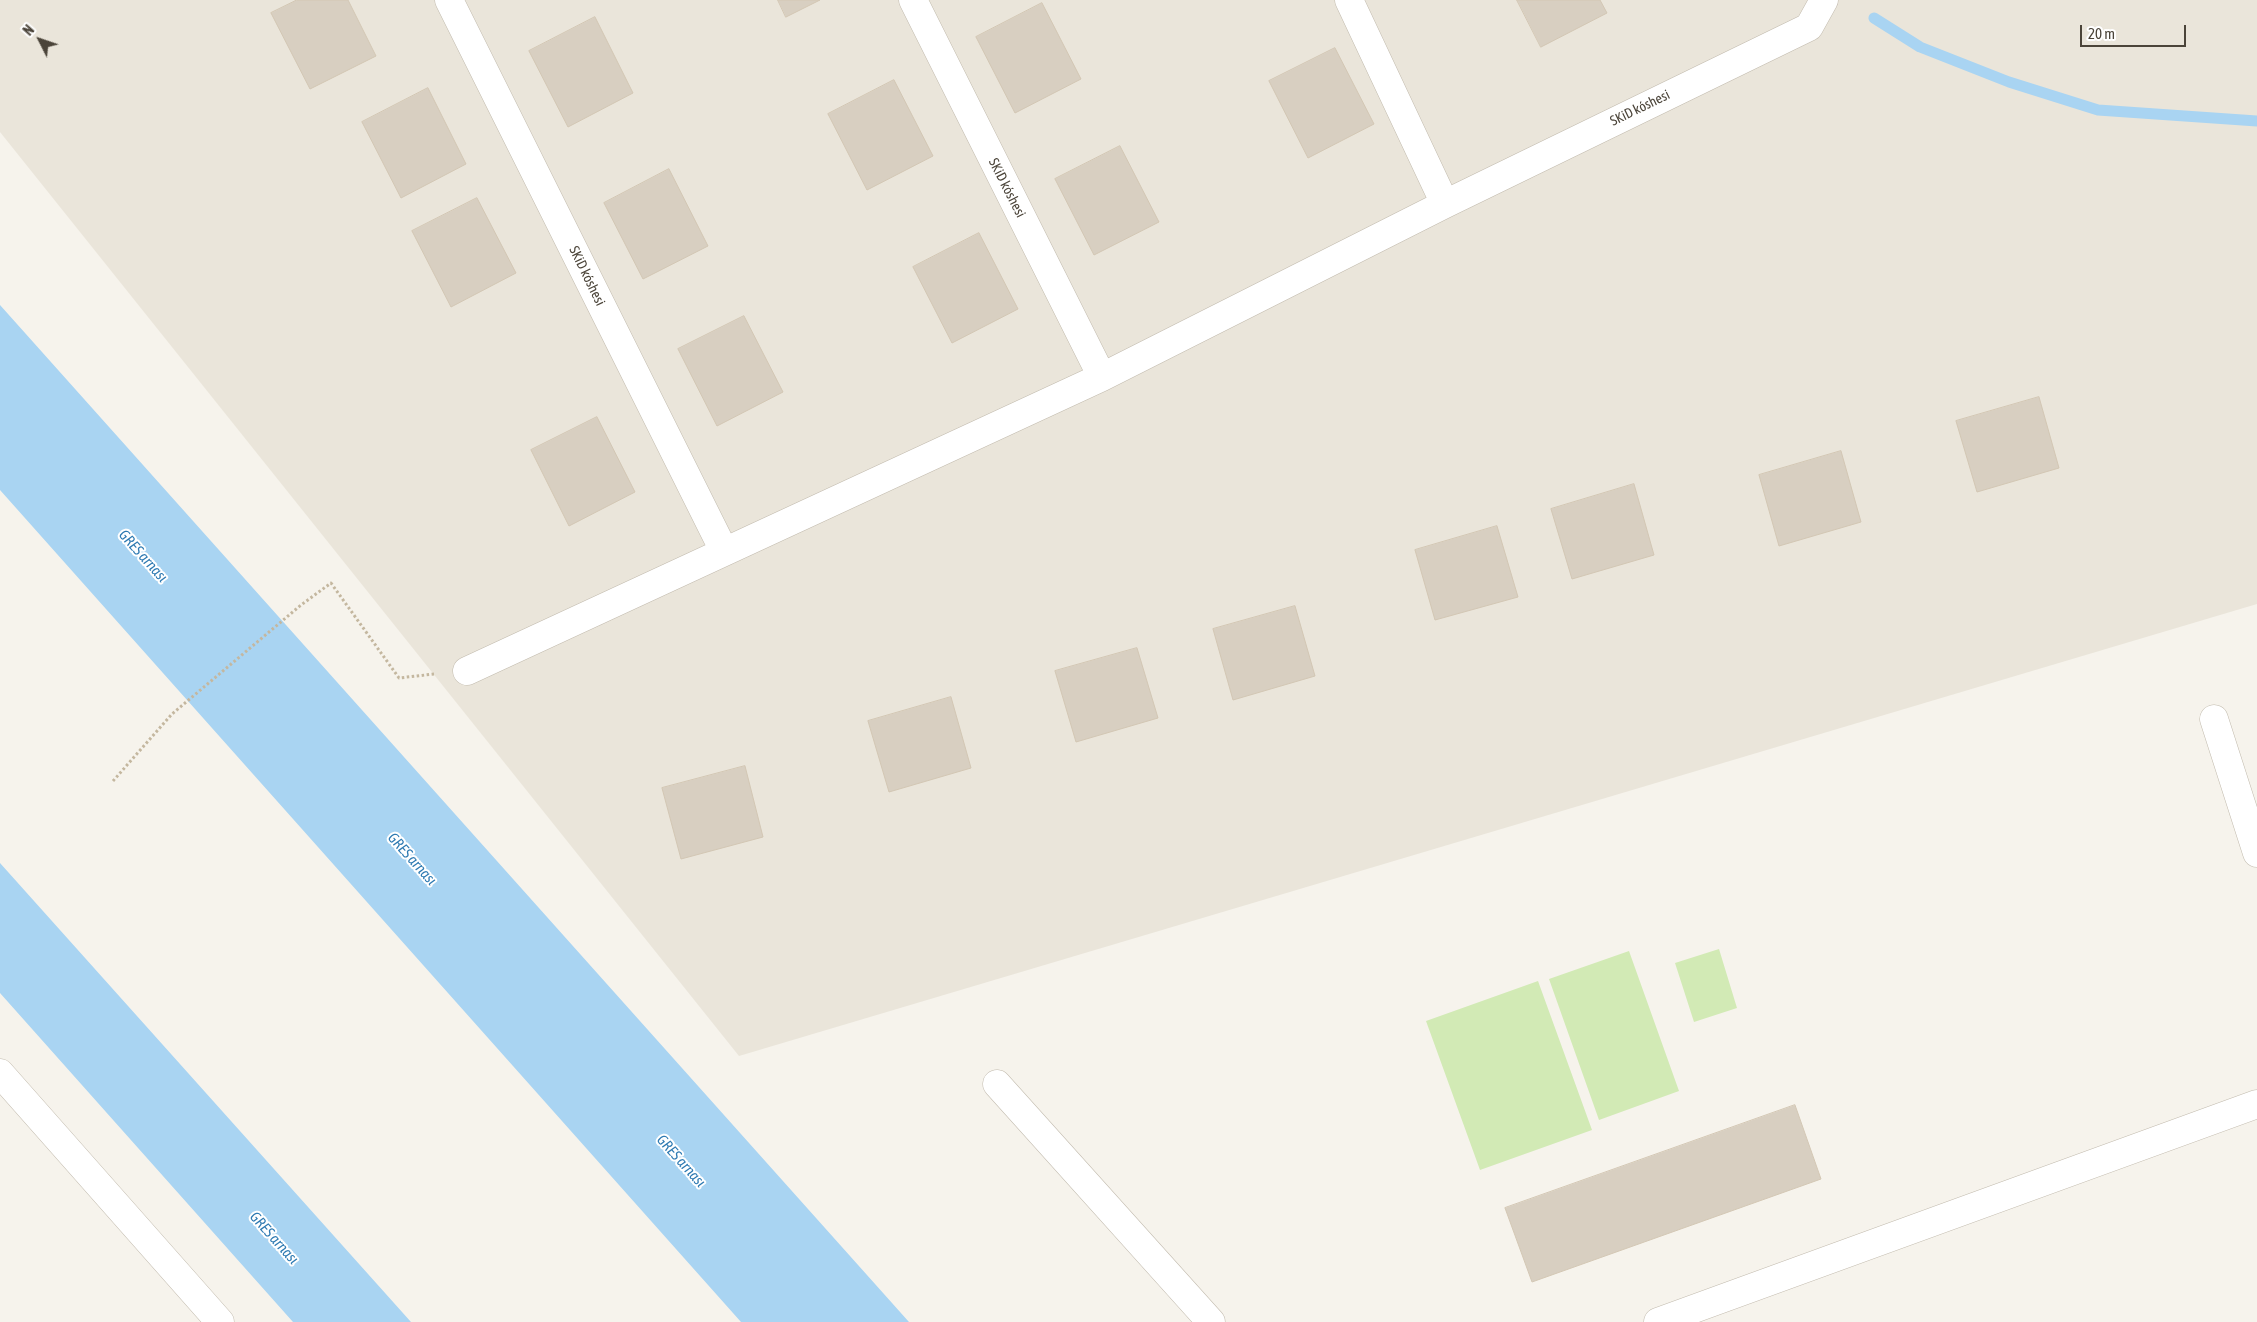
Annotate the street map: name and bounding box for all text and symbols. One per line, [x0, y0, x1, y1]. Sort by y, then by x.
north arrow [15, 15, 65, 65]
scale bar [2082, 15, 2188, 47]
text: N [20, 22, 37, 39]
text: 20 m [2088, 25, 2115, 42]
street label: SKiD kóshesi [1607, 86, 1673, 130]
street label: SKiD kóshesi [985, 155, 1029, 221]
street label: SKiD kóshesi [565, 243, 609, 309]
water label: GRES arnası [115, 526, 171, 586]
water label: GRES arnası [384, 829, 440, 889]
water label: GRES arnası [653, 1131, 709, 1191]
water label: GRES arnası [246, 1208, 302, 1268]

